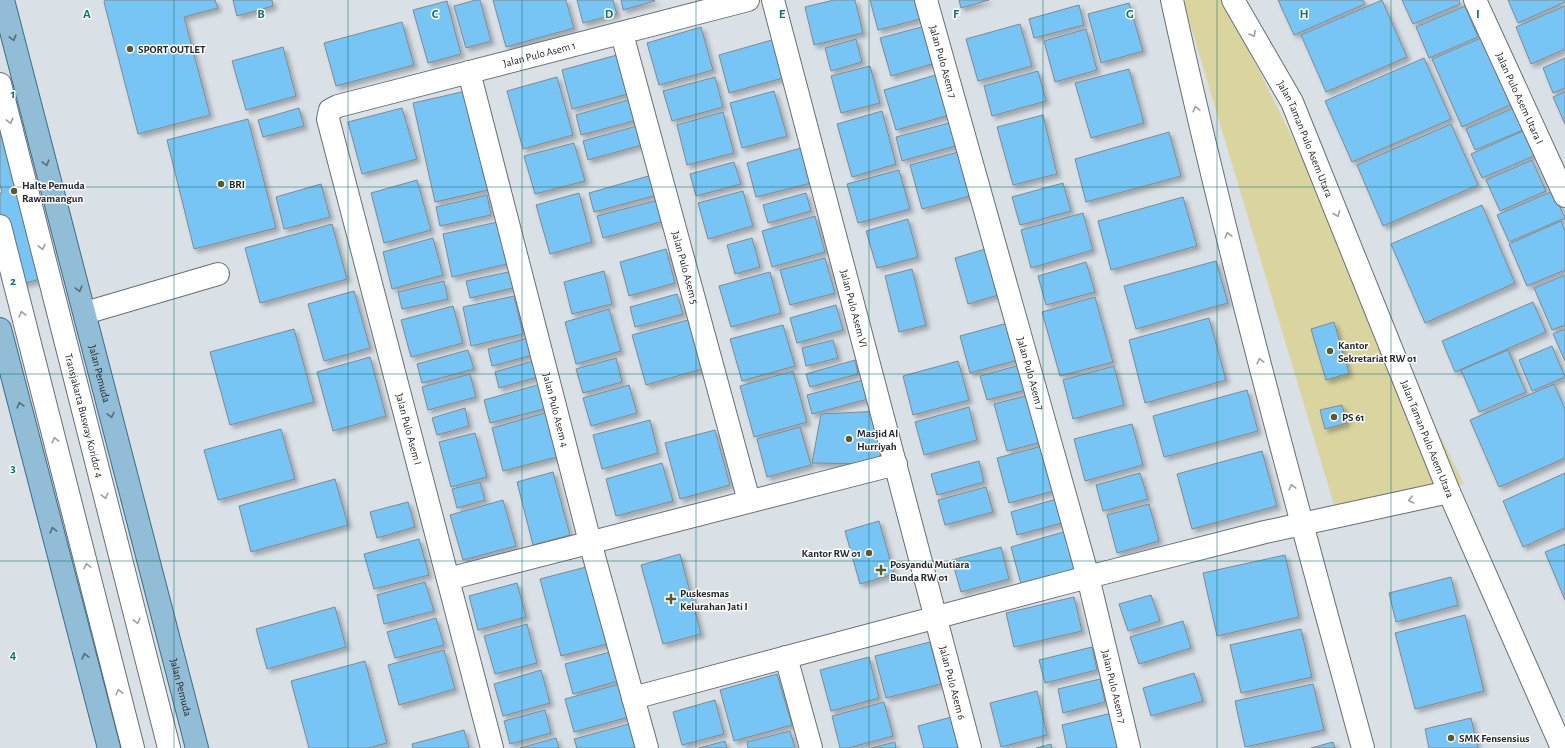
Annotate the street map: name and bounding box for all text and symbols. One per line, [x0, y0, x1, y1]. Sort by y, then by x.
text: A [83, 8, 91, 21]
text: B [257, 8, 265, 21]
text: C [432, 8, 439, 21]
text: D [605, 8, 614, 21]
text: E [779, 8, 786, 21]
text: F [953, 8, 960, 21]
text: G [1126, 8, 1134, 21]
text: H [1299, 8, 1309, 21]
text: I [1476, 8, 1480, 21]
street label: Jalan Pulo Asem 7 [927, 24, 958, 100]
one-way arrow [1248, 30, 1255, 37]
one-way arrow [8, 34, 17, 41]
street label: Jalan Pulo Asem 1 [502, 40, 577, 69]
marker: SPORT OUTLET [125, 44, 135, 54]
place label: SPORT OUTLET [138, 44, 206, 55]
street label: Jalan Pulo Asem Utara I [1494, 51, 1545, 146]
street label: Jalan Taman Pulo Asem Utara [1275, 79, 1335, 199]
text: 1 [11, 88, 15, 101]
one-way arrow [1193, 106, 1201, 112]
one-way arrow [5, 118, 14, 125]
one-way arrow [41, 160, 50, 167]
marker: BRI [216, 179, 226, 189]
place label: BRI [229, 179, 245, 190]
place label: Halte Pemuda Rawamangun [22, 180, 85, 204]
marker: Halte Pemuda Rawamangun [9, 186, 19, 196]
one-way arrow [1333, 211, 1341, 218]
street label: Jalan Pulo Asem 5 [670, 230, 700, 306]
one-way arrow [1224, 232, 1233, 239]
one-way arrow [37, 244, 46, 251]
street label: Jalan Pulo Asem VI [838, 269, 869, 349]
text: 2 [10, 275, 16, 288]
one-way arrow [74, 285, 83, 292]
one-way arrow [19, 311, 27, 317]
street label: Jalan Pulo Asem 7 [1015, 336, 1046, 412]
place label: Kantor Sekretariat RW 01 [1338, 340, 1417, 364]
street label: Jalan Pemuda [87, 344, 112, 404]
marker: Kantor Sekretariat RW 01 [1325, 346, 1335, 356]
street label: Transjakarta Busway Koridor 4 [63, 352, 105, 479]
one-way arrow [1256, 358, 1265, 365]
street label: Jalan Pulo Asem 4 [541, 372, 570, 448]
street label: Jalan Taman Pulo Asem Utara [1399, 379, 1456, 500]
street label: Jalan Pulo Asem I [394, 392, 423, 466]
one-way arrow [16, 401, 24, 408]
one-way arrow [107, 412, 115, 418]
marker: PS 61 [1329, 412, 1339, 422]
place label: PS 61 [1342, 412, 1365, 423]
place label: Masjid Al Hurriyah [857, 428, 898, 452]
marker: Masjid Al Hurriyah [844, 434, 854, 444]
one-way arrow [51, 437, 59, 443]
text: 3 [10, 462, 16, 475]
one-way arrow [1288, 484, 1297, 491]
one-way arrow [100, 492, 109, 499]
one-way arrow [1408, 496, 1414, 504]
one-way arrow [49, 527, 57, 534]
place label: Kantor RW 01 [802, 548, 861, 559]
marker: Kantor RW 01 [864, 548, 874, 558]
place label: Posyandu Mutiara Bunda RW 01 [890, 559, 970, 583]
one-way arrow [83, 563, 91, 569]
marker: Posyandu Mutiara Bunda RW 01 [875, 564, 887, 576]
place label: Puskesmas Kelurahan Jati I [680, 588, 748, 612]
marker: Puskesmas Kelurahan Jati I [665, 593, 677, 605]
one-way arrow [132, 618, 141, 625]
street label: Jalan Pulo Asem 6 [937, 645, 967, 721]
text: 4 [10, 649, 17, 662]
street label: Jalan Pulo Asem 7 [1100, 649, 1128, 725]
one-way arrow [82, 653, 90, 659]
street label: Jalan Pemuda [168, 657, 194, 717]
one-way arrow [115, 689, 123, 695]
marker: SMK Fensensius [1446, 733, 1456, 743]
place label: SMK Fensensius [1459, 733, 1529, 744]

